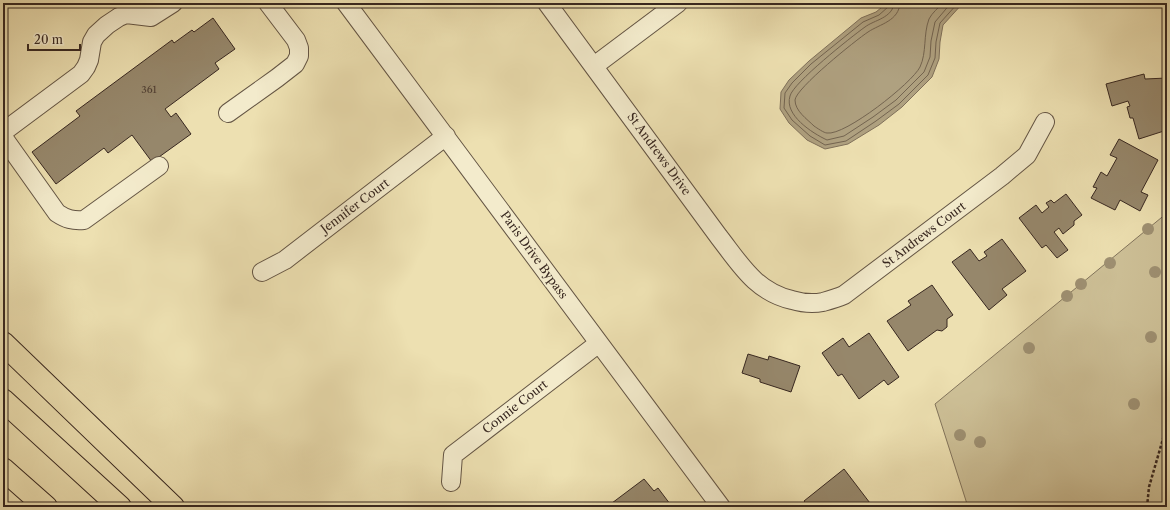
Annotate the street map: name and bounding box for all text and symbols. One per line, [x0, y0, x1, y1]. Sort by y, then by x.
scale bar [28, 26, 80, 52]
text: 20 m [34, 32, 63, 47]
house number: 361 [141, 83, 158, 96]
street label: St Andrews Drive [624, 109, 695, 198]
street label: Jennifer Court [316, 175, 392, 237]
street label: St Andrews Court [879, 198, 969, 271]
street label: Paris Drive Bypass [498, 208, 571, 301]
street label: Connie Court [479, 376, 551, 437]

